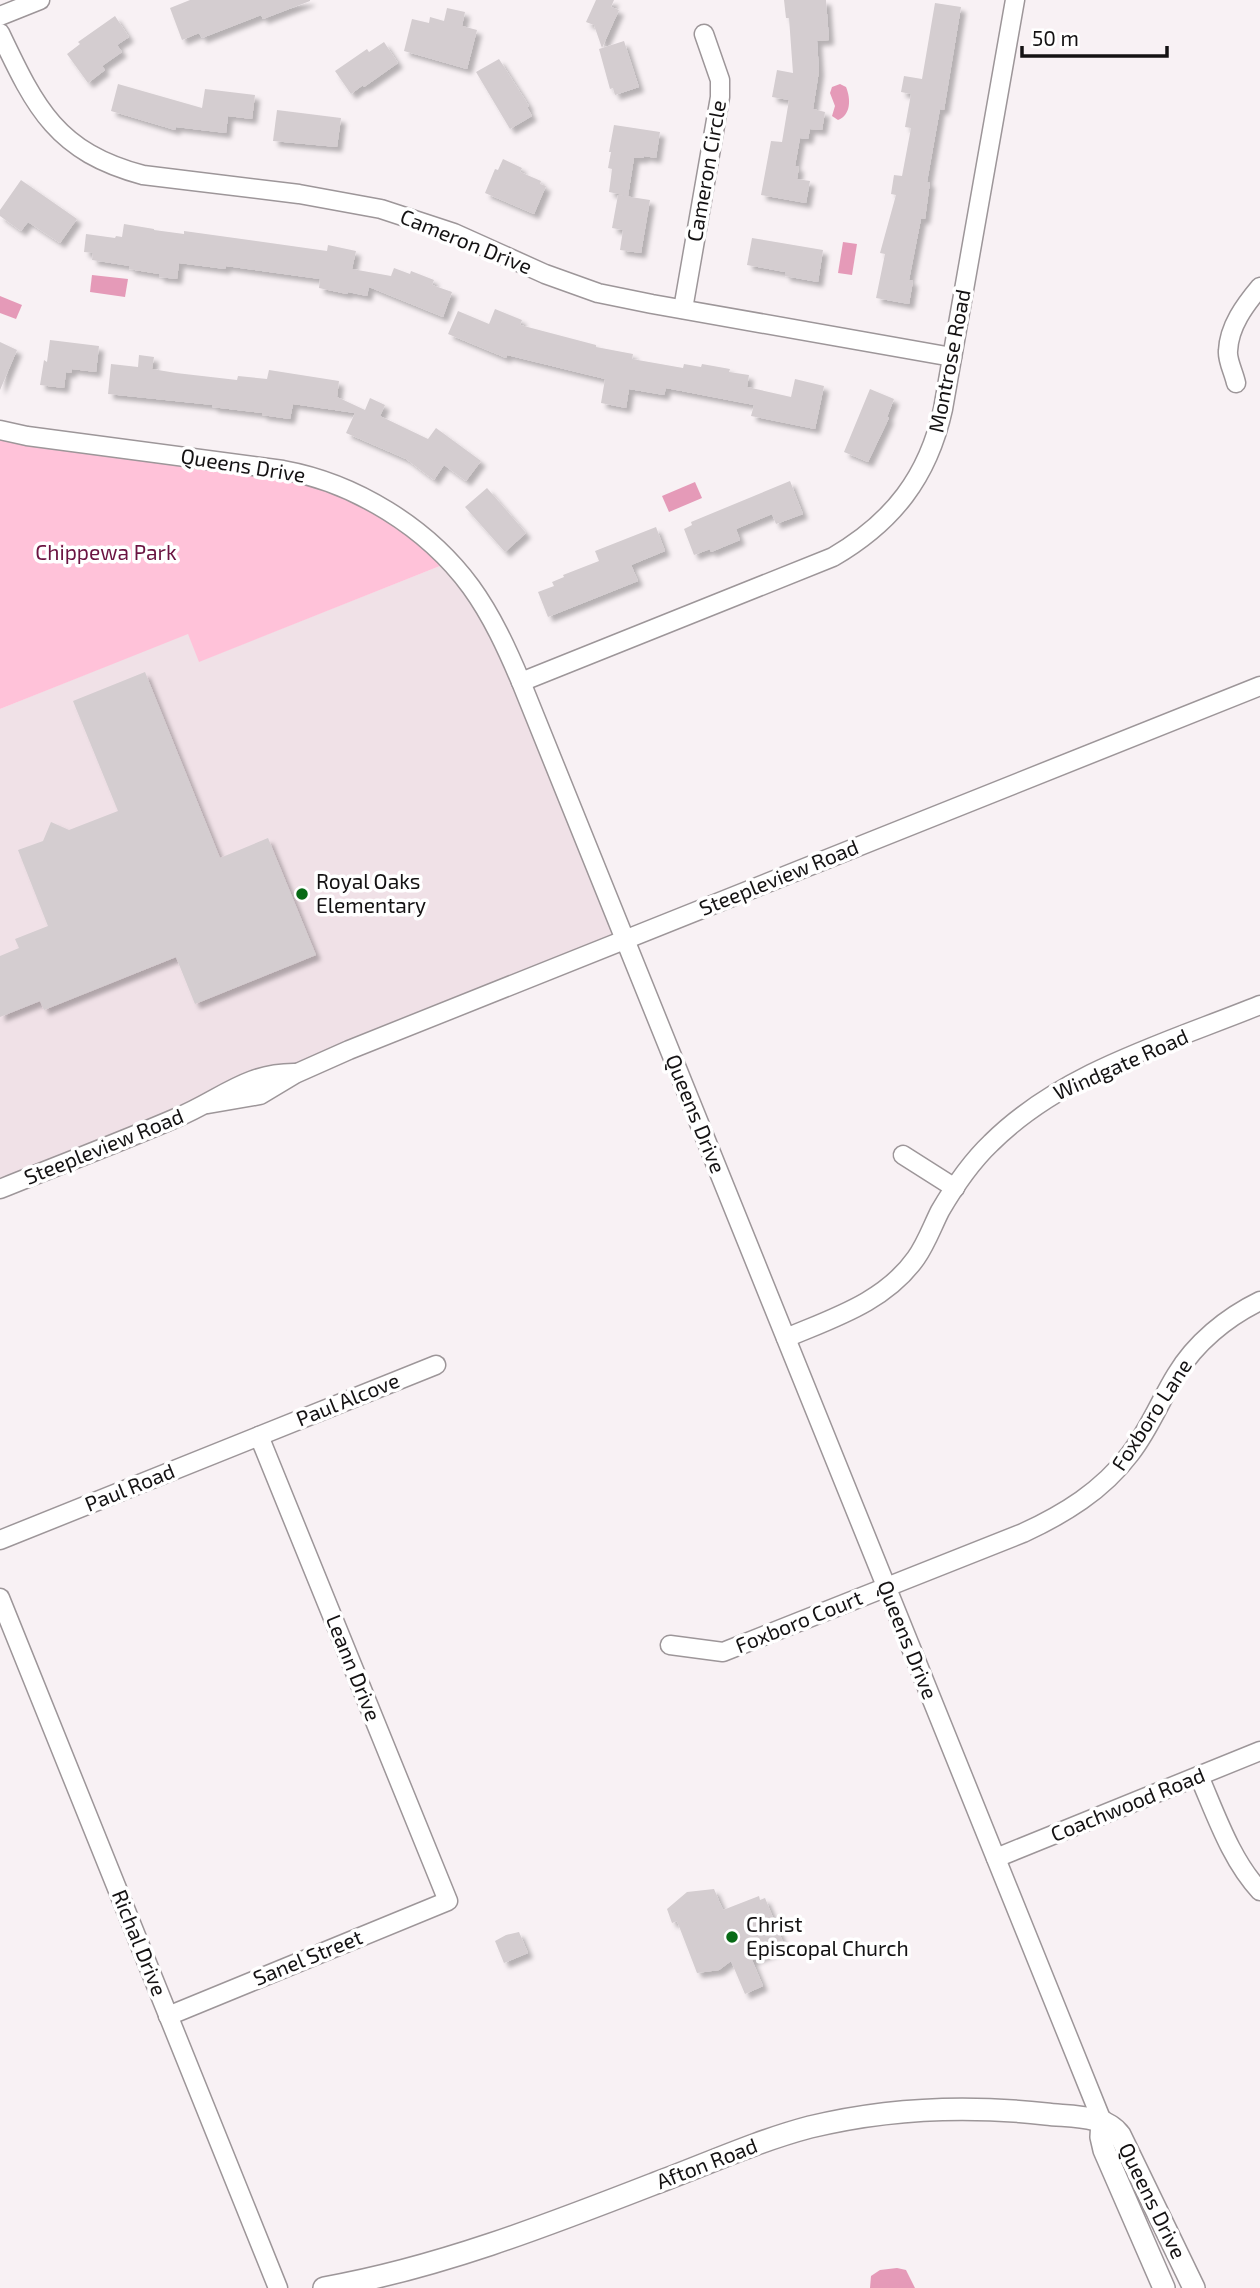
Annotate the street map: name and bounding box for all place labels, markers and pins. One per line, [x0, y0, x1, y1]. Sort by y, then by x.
place label: Royal Oaks Elementary [316, 868, 426, 917]
marker: Royal Oaks Elementary [294, 886, 310, 902]
place label: Christ Episcopal Church [746, 1911, 909, 1960]
marker: Christ Episcopal Church [724, 1929, 740, 1945]

